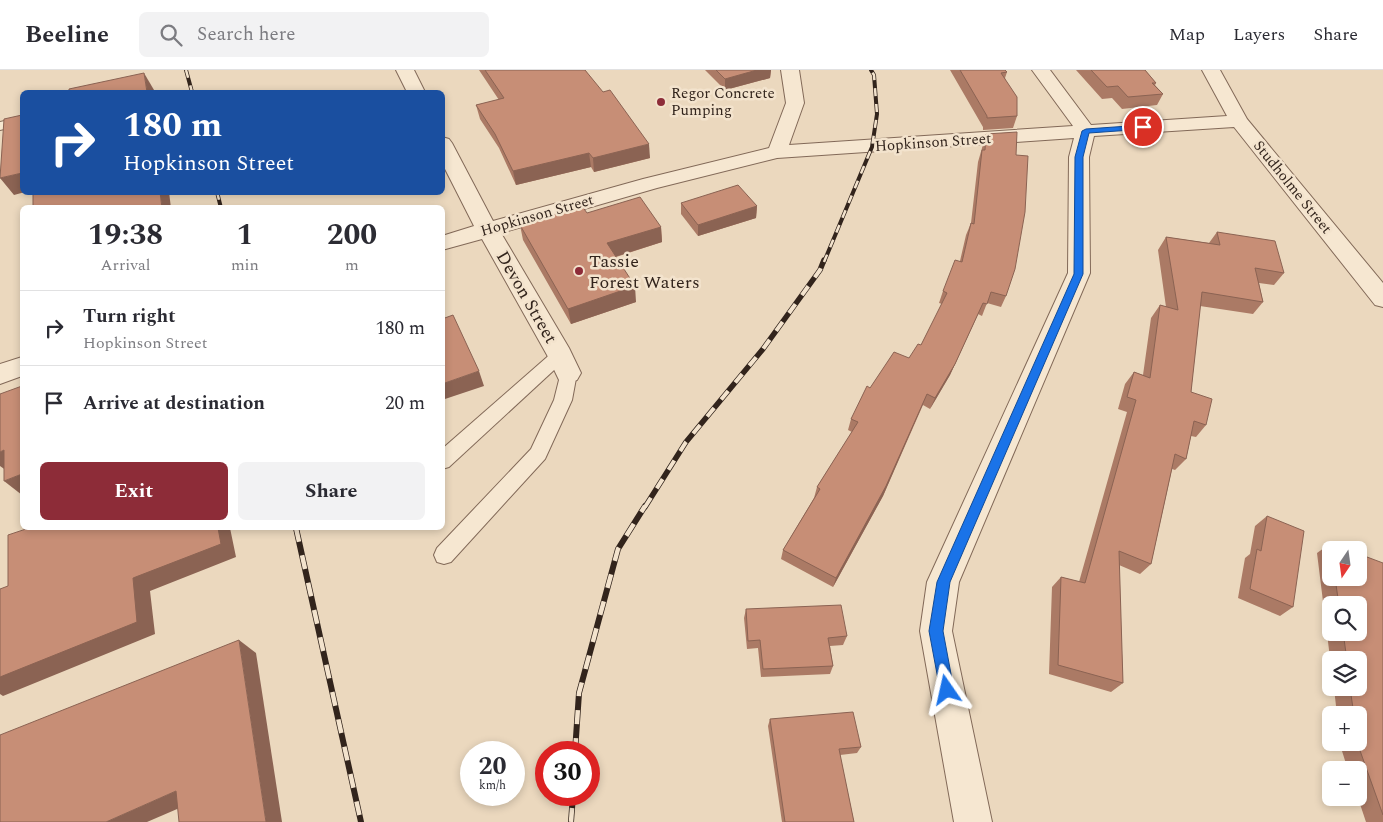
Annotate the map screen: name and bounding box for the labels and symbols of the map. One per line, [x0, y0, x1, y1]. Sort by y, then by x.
place label: Regor Concrete Pumping [671, 82, 775, 122]
marker: Regor Concrete Pumping [655, 96, 667, 108]
pin [1122, 106, 1164, 148]
street label: Hopkinson Street [874, 127, 992, 158]
street label: Studholme Street [1248, 135, 1338, 239]
street label: Hopkinson Street [478, 188, 596, 243]
street label: Devon Street [489, 246, 564, 349]
place label: Tassie Forest Waters [589, 248, 700, 296]
marker: Tassie Forest Waters [573, 265, 585, 277]
north arrow [1322, 541, 1368, 586]
position arrow [920, 663, 972, 715]
speed limit sign: 30 [535, 741, 600, 806]

